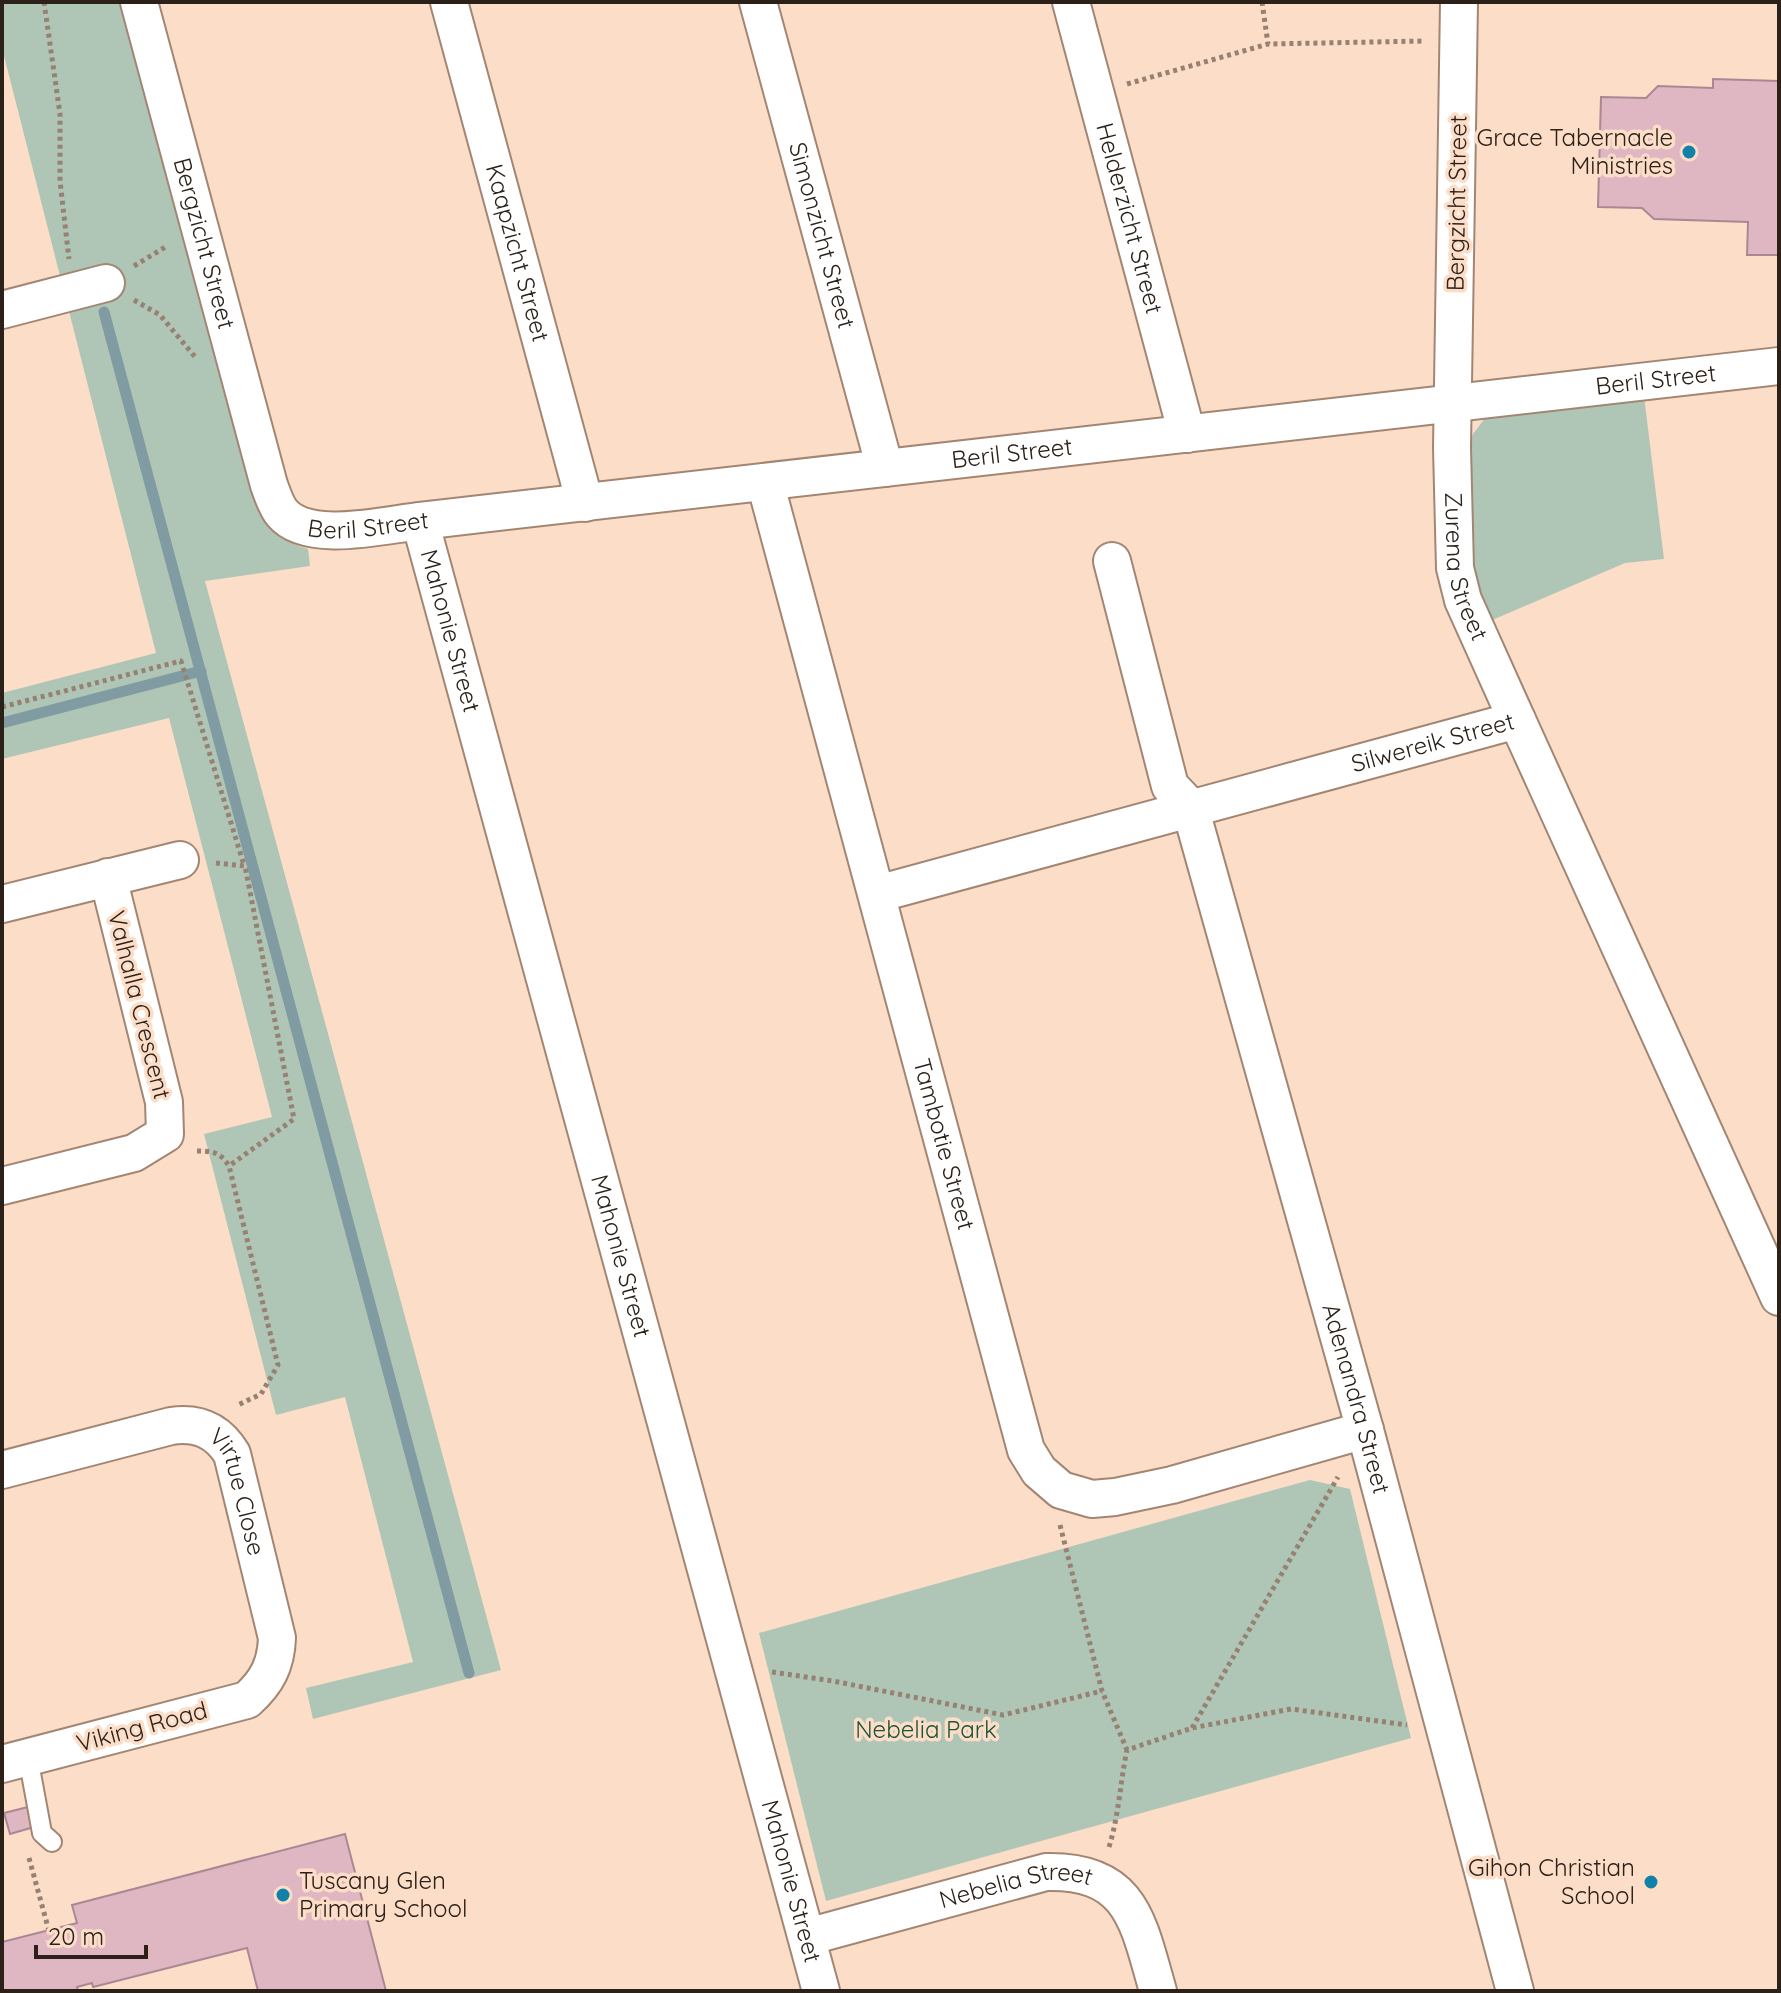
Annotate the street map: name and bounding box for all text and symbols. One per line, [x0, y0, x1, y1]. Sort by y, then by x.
street label: Bergzicht Street [1439, 115, 1473, 291]
street label: Helderzicht Street [1090, 119, 1170, 317]
place label: Grace Tabernacle Ministries [1477, 122, 1673, 180]
street label: Simonzicht Street [783, 139, 862, 332]
marker: Grace Tabernacle Ministries [1680, 143, 1698, 161]
street label: Bergzicht Street [168, 154, 242, 332]
street label: Kaapzicht Street [480, 160, 557, 345]
street label: Beril Street [1594, 357, 1718, 401]
street label: Beril Street [950, 431, 1074, 474]
street label: Zurena Street [1439, 492, 1495, 645]
street label: Beril Street [306, 504, 430, 545]
street label: Mahonie Street [414, 546, 487, 715]
street label: Silwereik Street [1348, 705, 1518, 778]
street label: Valhalla Crescent [102, 907, 178, 1102]
street label: Tambotie Street [907, 1055, 982, 1233]
street label: Mahonie Street [585, 1171, 658, 1341]
street label: Adenandra Street [1316, 1300, 1397, 1497]
street label: Virtue Close [204, 1421, 272, 1558]
street label: Viking Road [73, 1694, 210, 1758]
park label: Nebelia Park [855, 1714, 997, 1744]
street label: Mahonie Street [756, 1796, 829, 1966]
place label: Gihon Christian School [1468, 1852, 1635, 1910]
street label: Nebelia Street [936, 1856, 1097, 1914]
place label: Tuscany Glen Primary School [299, 1865, 468, 1923]
marker: Gihon Christian School [1642, 1873, 1660, 1891]
marker: Tuscany Glen Primary School [274, 1886, 292, 1904]
scale bar [36, 1909, 146, 1959]
text: 20 m [48, 1921, 104, 1951]

